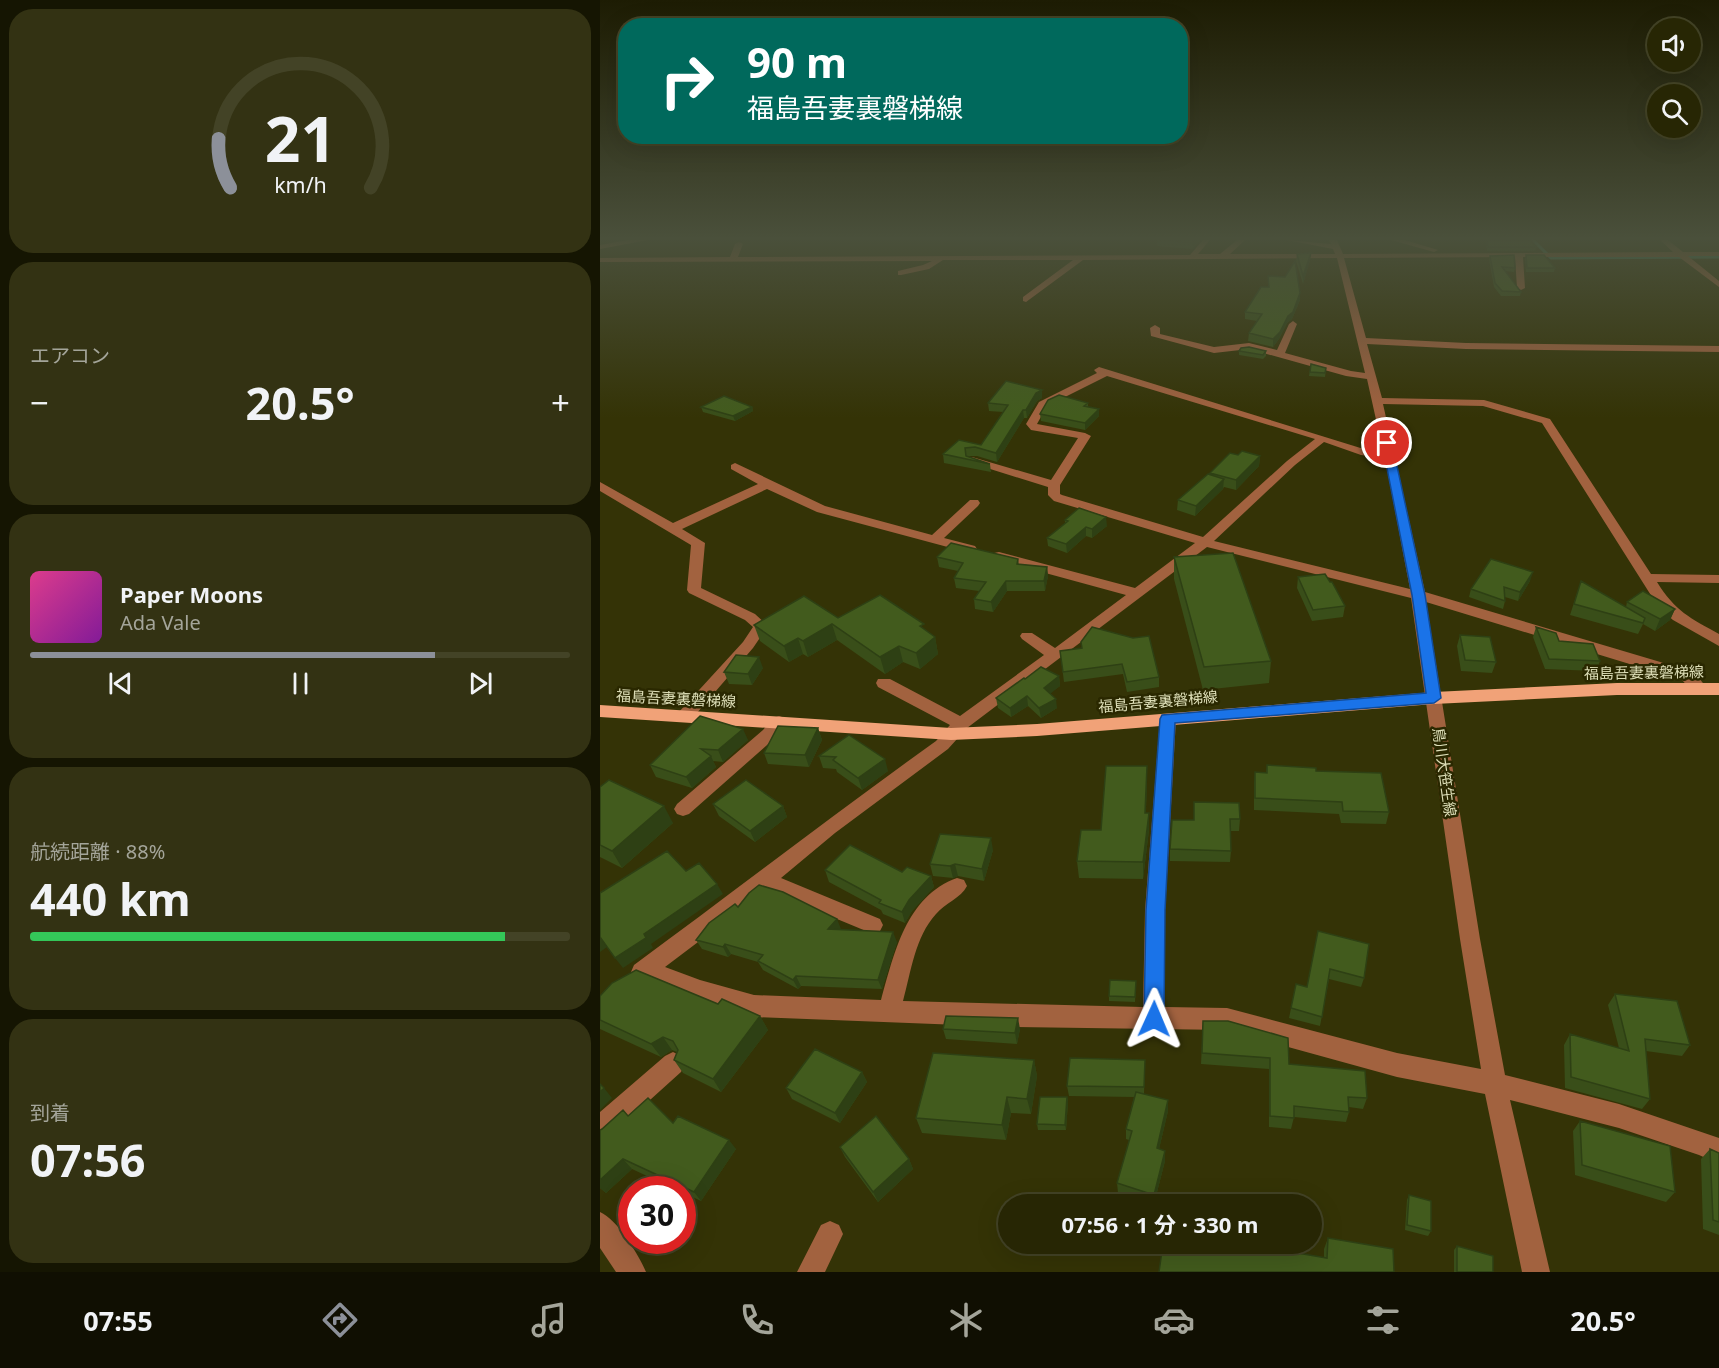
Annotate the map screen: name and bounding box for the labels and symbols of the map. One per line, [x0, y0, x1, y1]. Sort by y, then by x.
pin [1361, 417, 1412, 468]
street label: 福島吾妻裏磐梯線 [1584, 661, 1704, 683]
street label: 福島吾妻裏磐梯線 [616, 685, 736, 711]
street label: 福島吾妻裏磐梯線 [1097, 686, 1219, 716]
street label: 鳥川大笹生線 [1429, 726, 1461, 818]
position arrow [1122, 987, 1186, 1051]
speed limit sign: 30 [618, 1176, 696, 1254]

